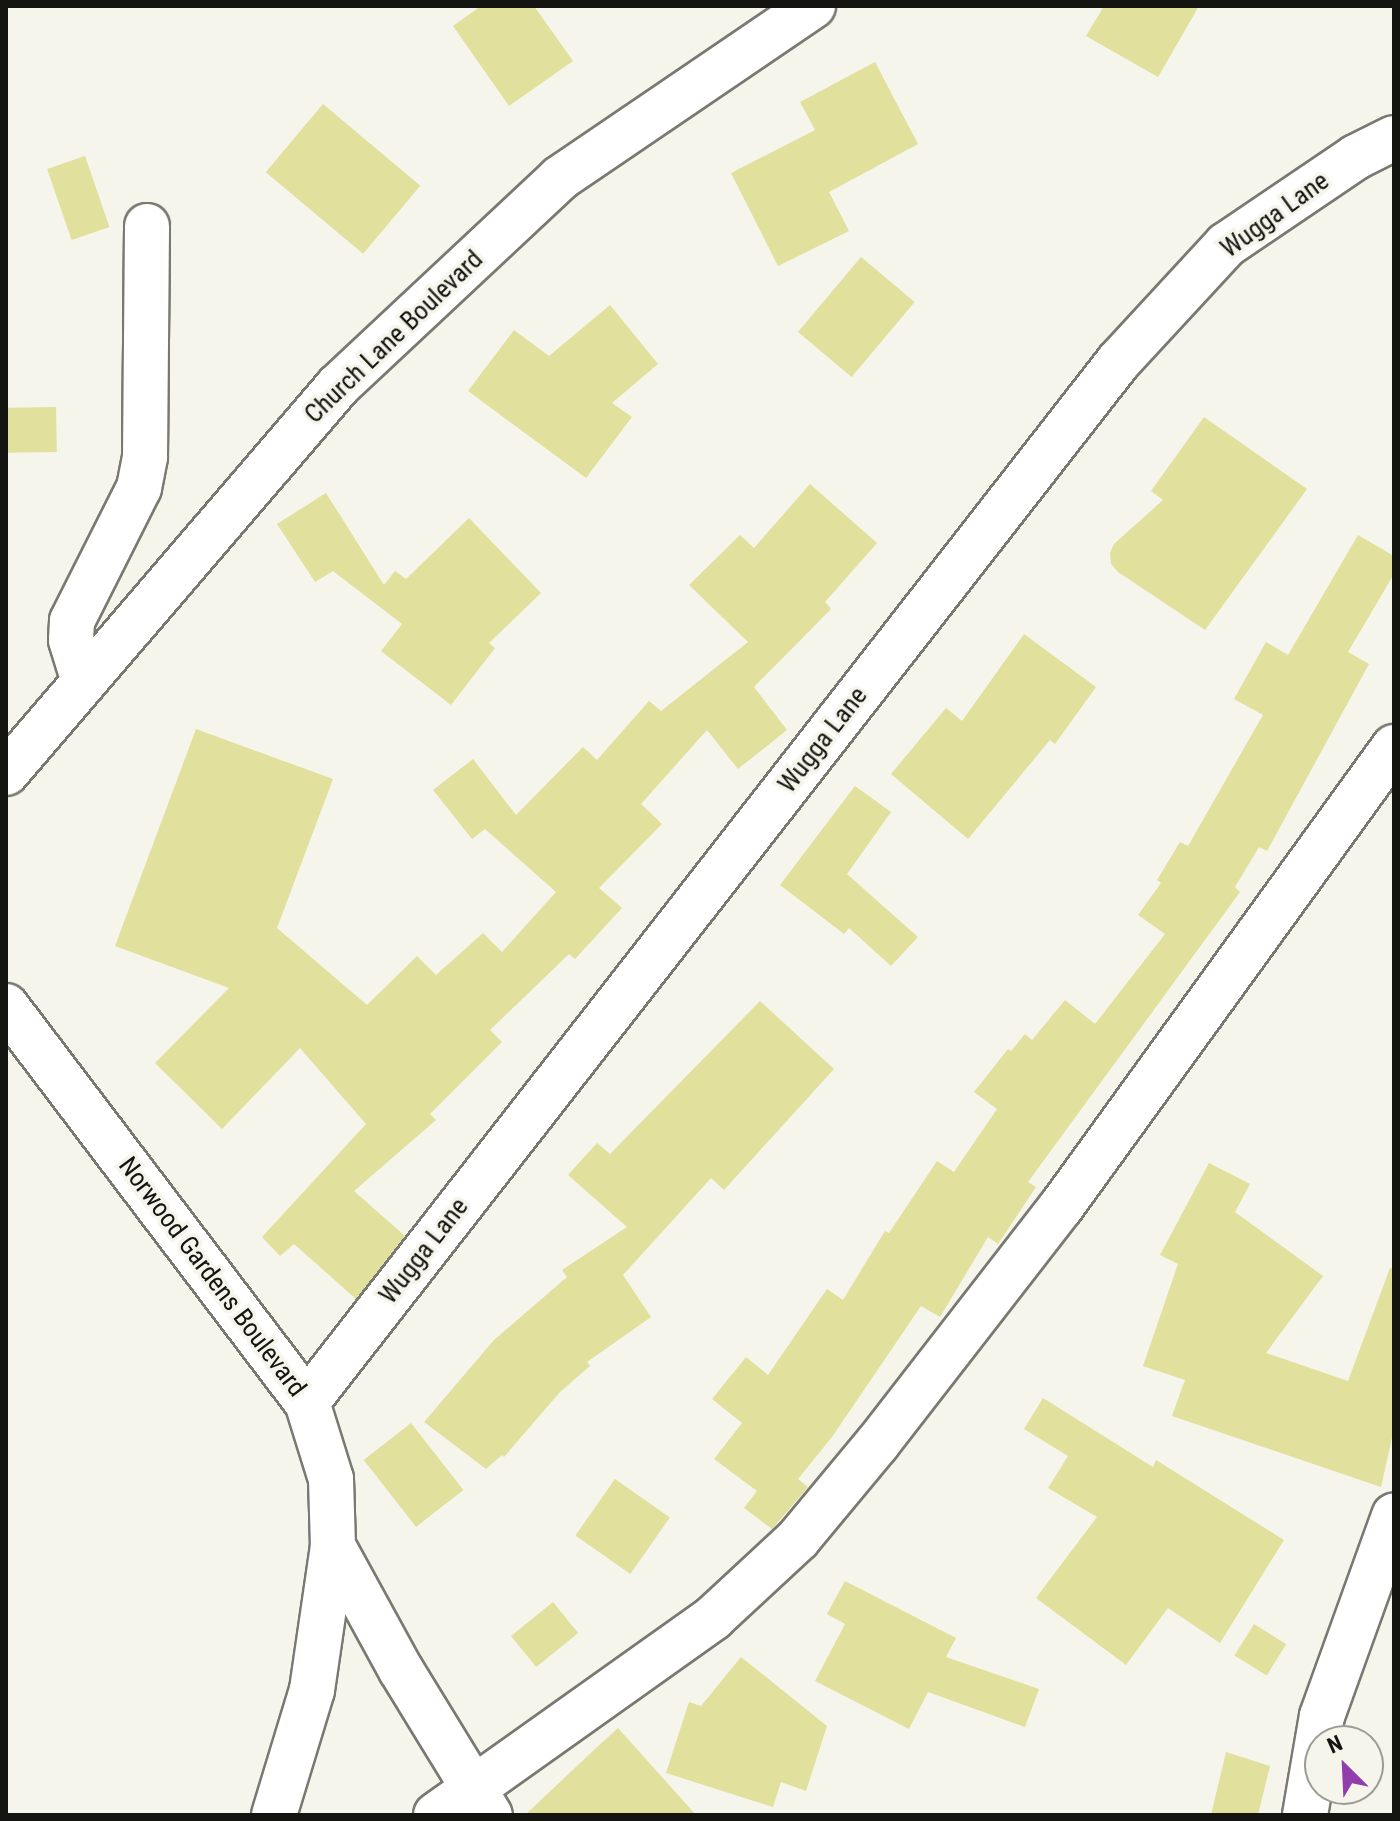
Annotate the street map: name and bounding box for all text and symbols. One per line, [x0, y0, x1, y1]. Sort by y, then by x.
street label: Wugga Lane [1215, 165, 1335, 265]
street label: Church Lane Boulevard [298, 244, 490, 430]
street label: Wugga Lane [772, 681, 874, 799]
street label: Norwood Gardens Boulevard [112, 1151, 312, 1403]
street label: Wugga Lane [373, 1192, 475, 1310]
north arrow [1304, 1725, 1384, 1805]
text: N [1324, 1730, 1346, 1759]

